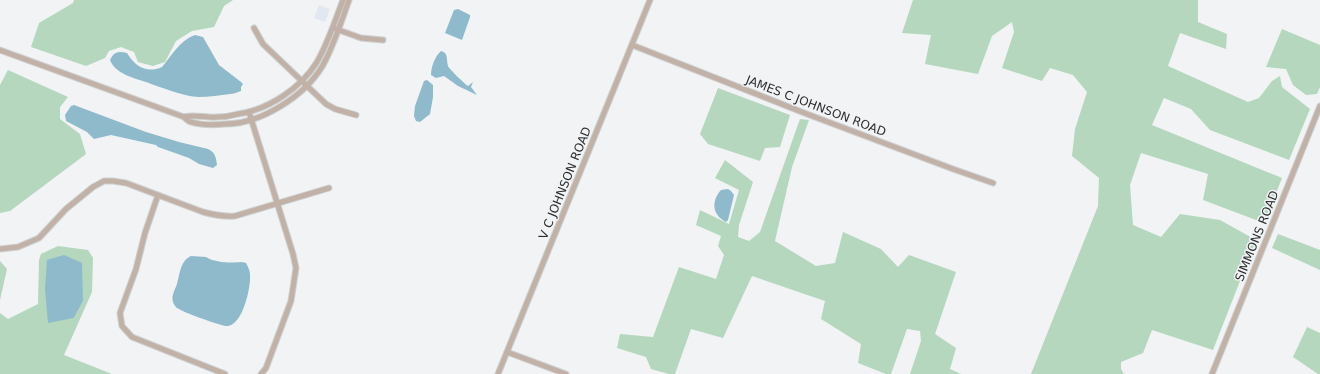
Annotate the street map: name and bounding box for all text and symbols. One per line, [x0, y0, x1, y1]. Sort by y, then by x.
street label: JAMES C JOHNSON ROAD [743, 72, 888, 139]
street label: V C JOHNSON ROAD [536, 125, 594, 241]
street label: SIMMONS ROAD [1232, 189, 1282, 283]

